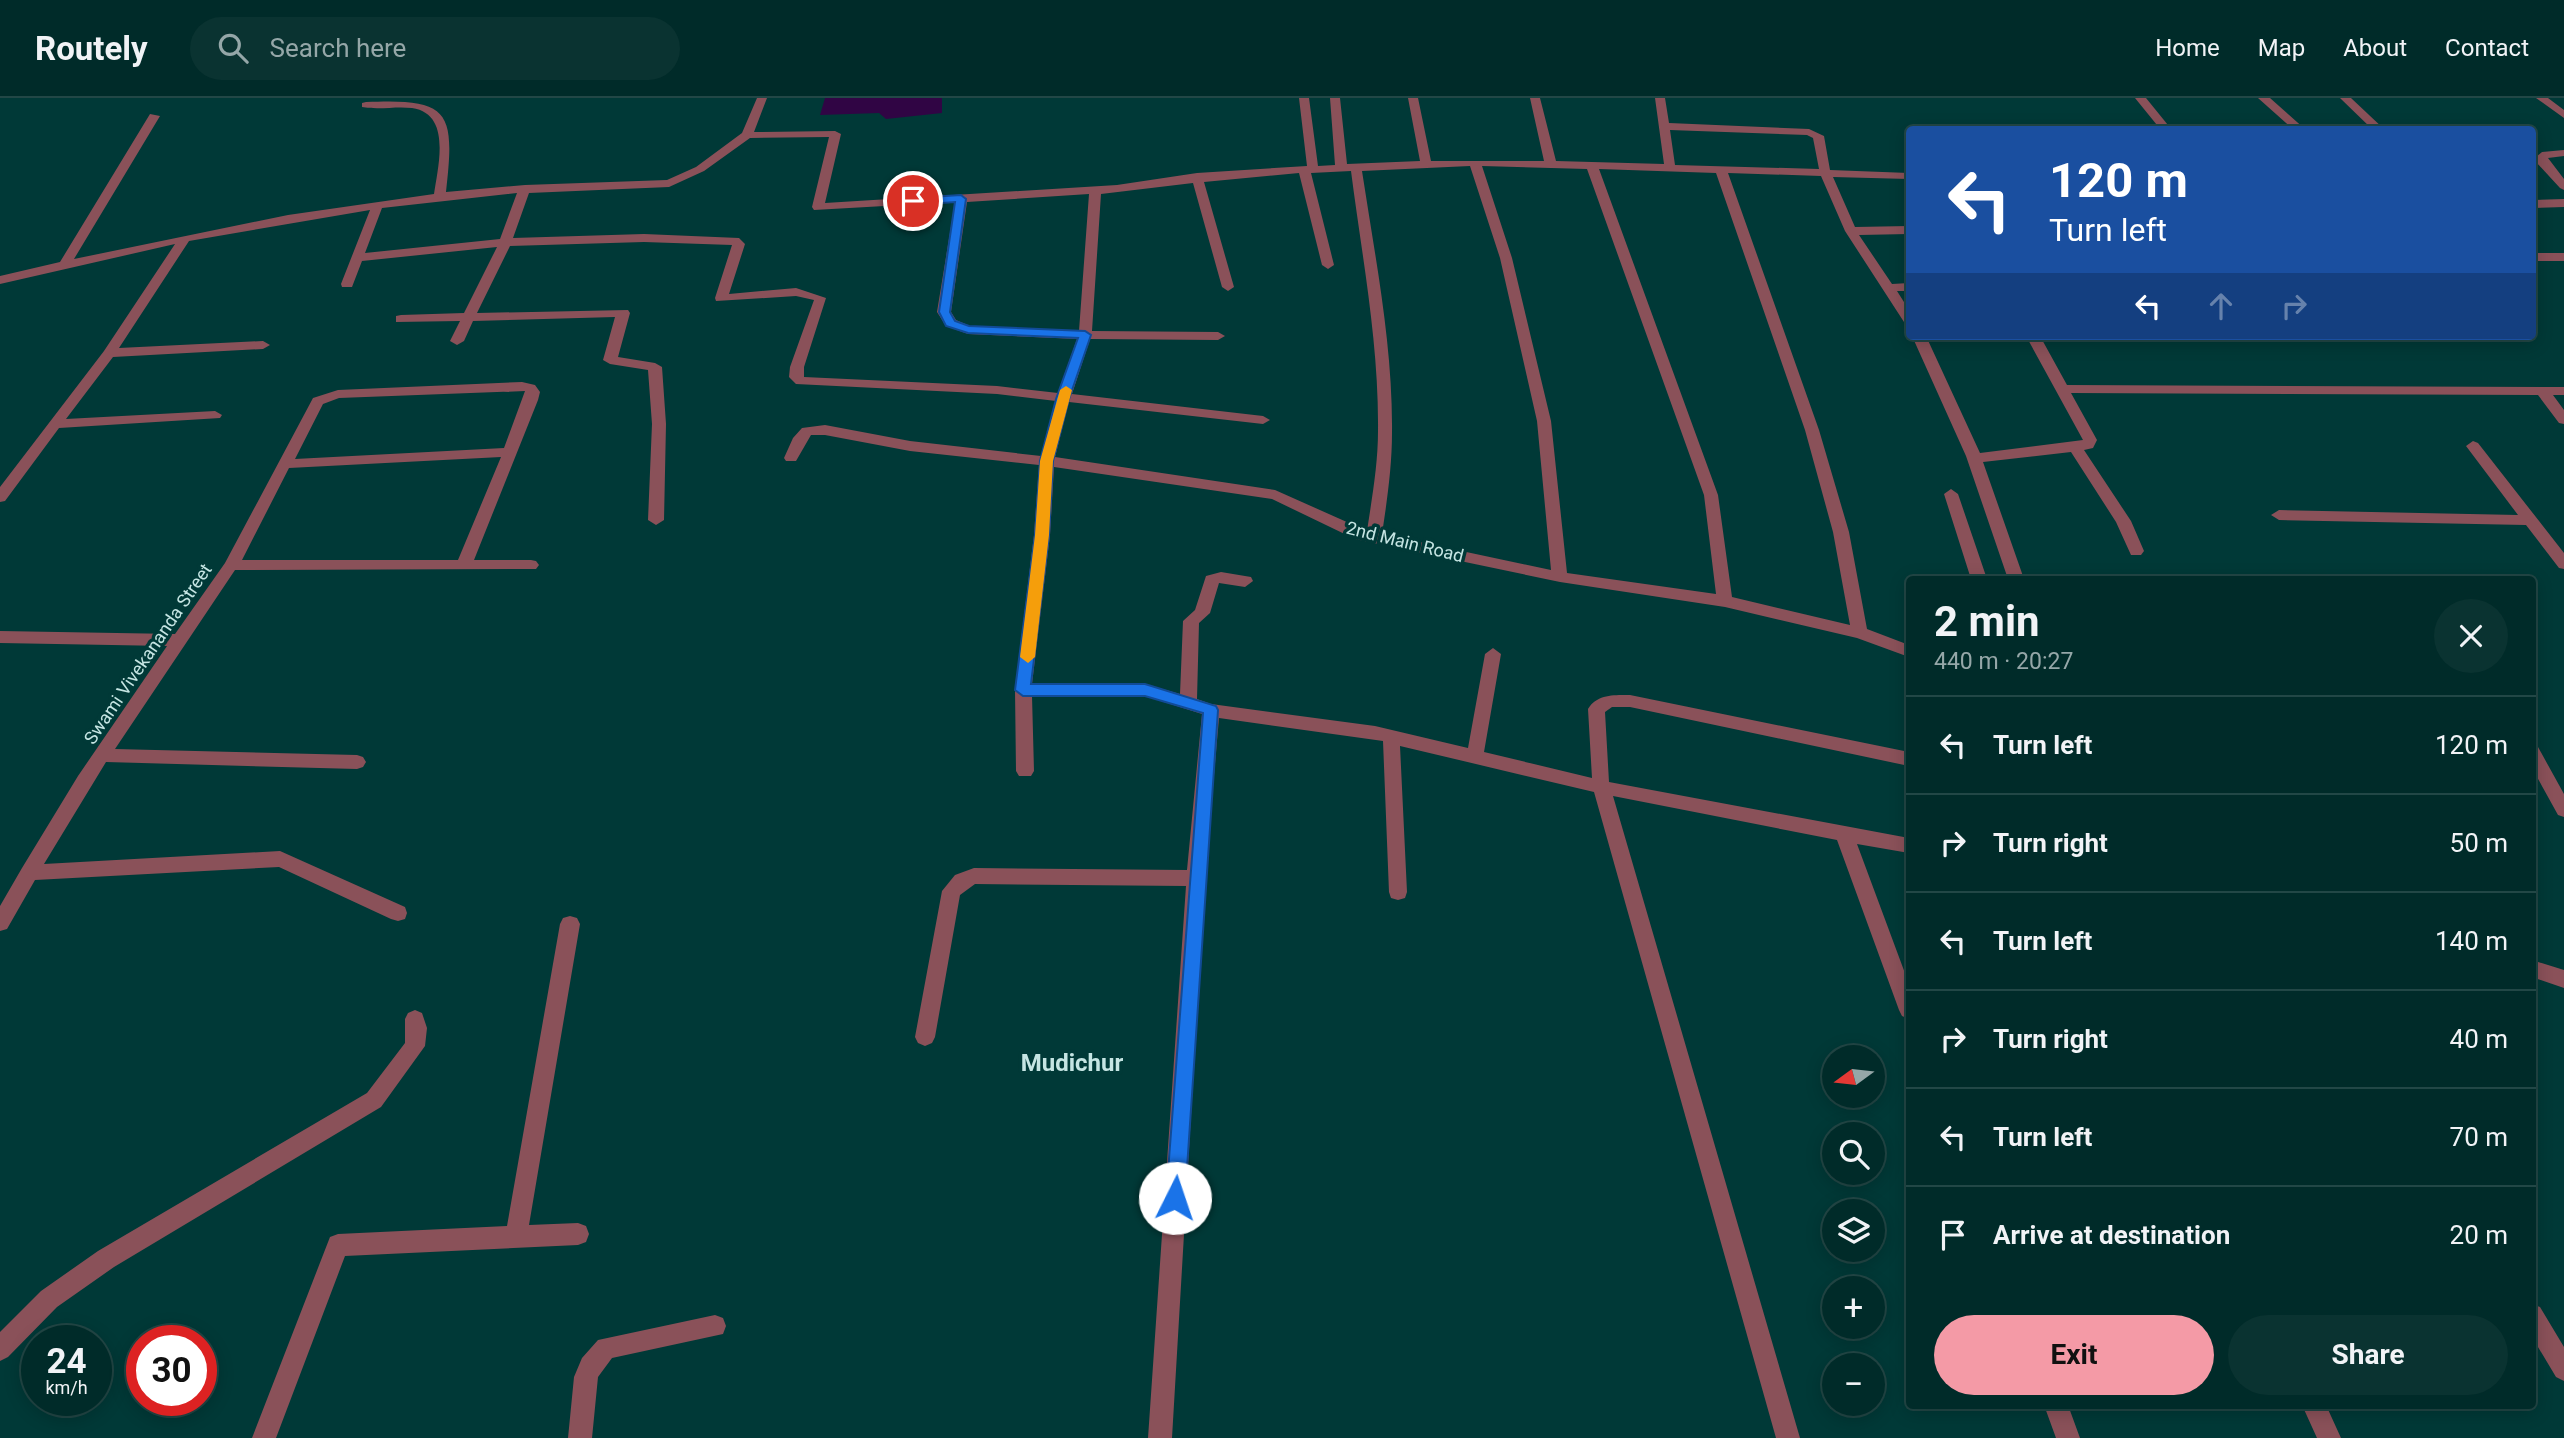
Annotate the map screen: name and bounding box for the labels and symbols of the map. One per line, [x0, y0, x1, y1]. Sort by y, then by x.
pin [883, 171, 943, 231]
street label: 2nd Main Road [1344, 517, 1466, 566]
street label: Swami Vivekananda Street [79, 559, 216, 748]
north arrow [1822, 1045, 1885, 1108]
district label: Mudichur [1021, 1049, 1123, 1077]
position arrow [1138, 1161, 1212, 1235]
speed limit sign: 30 [126, 1325, 217, 1416]

